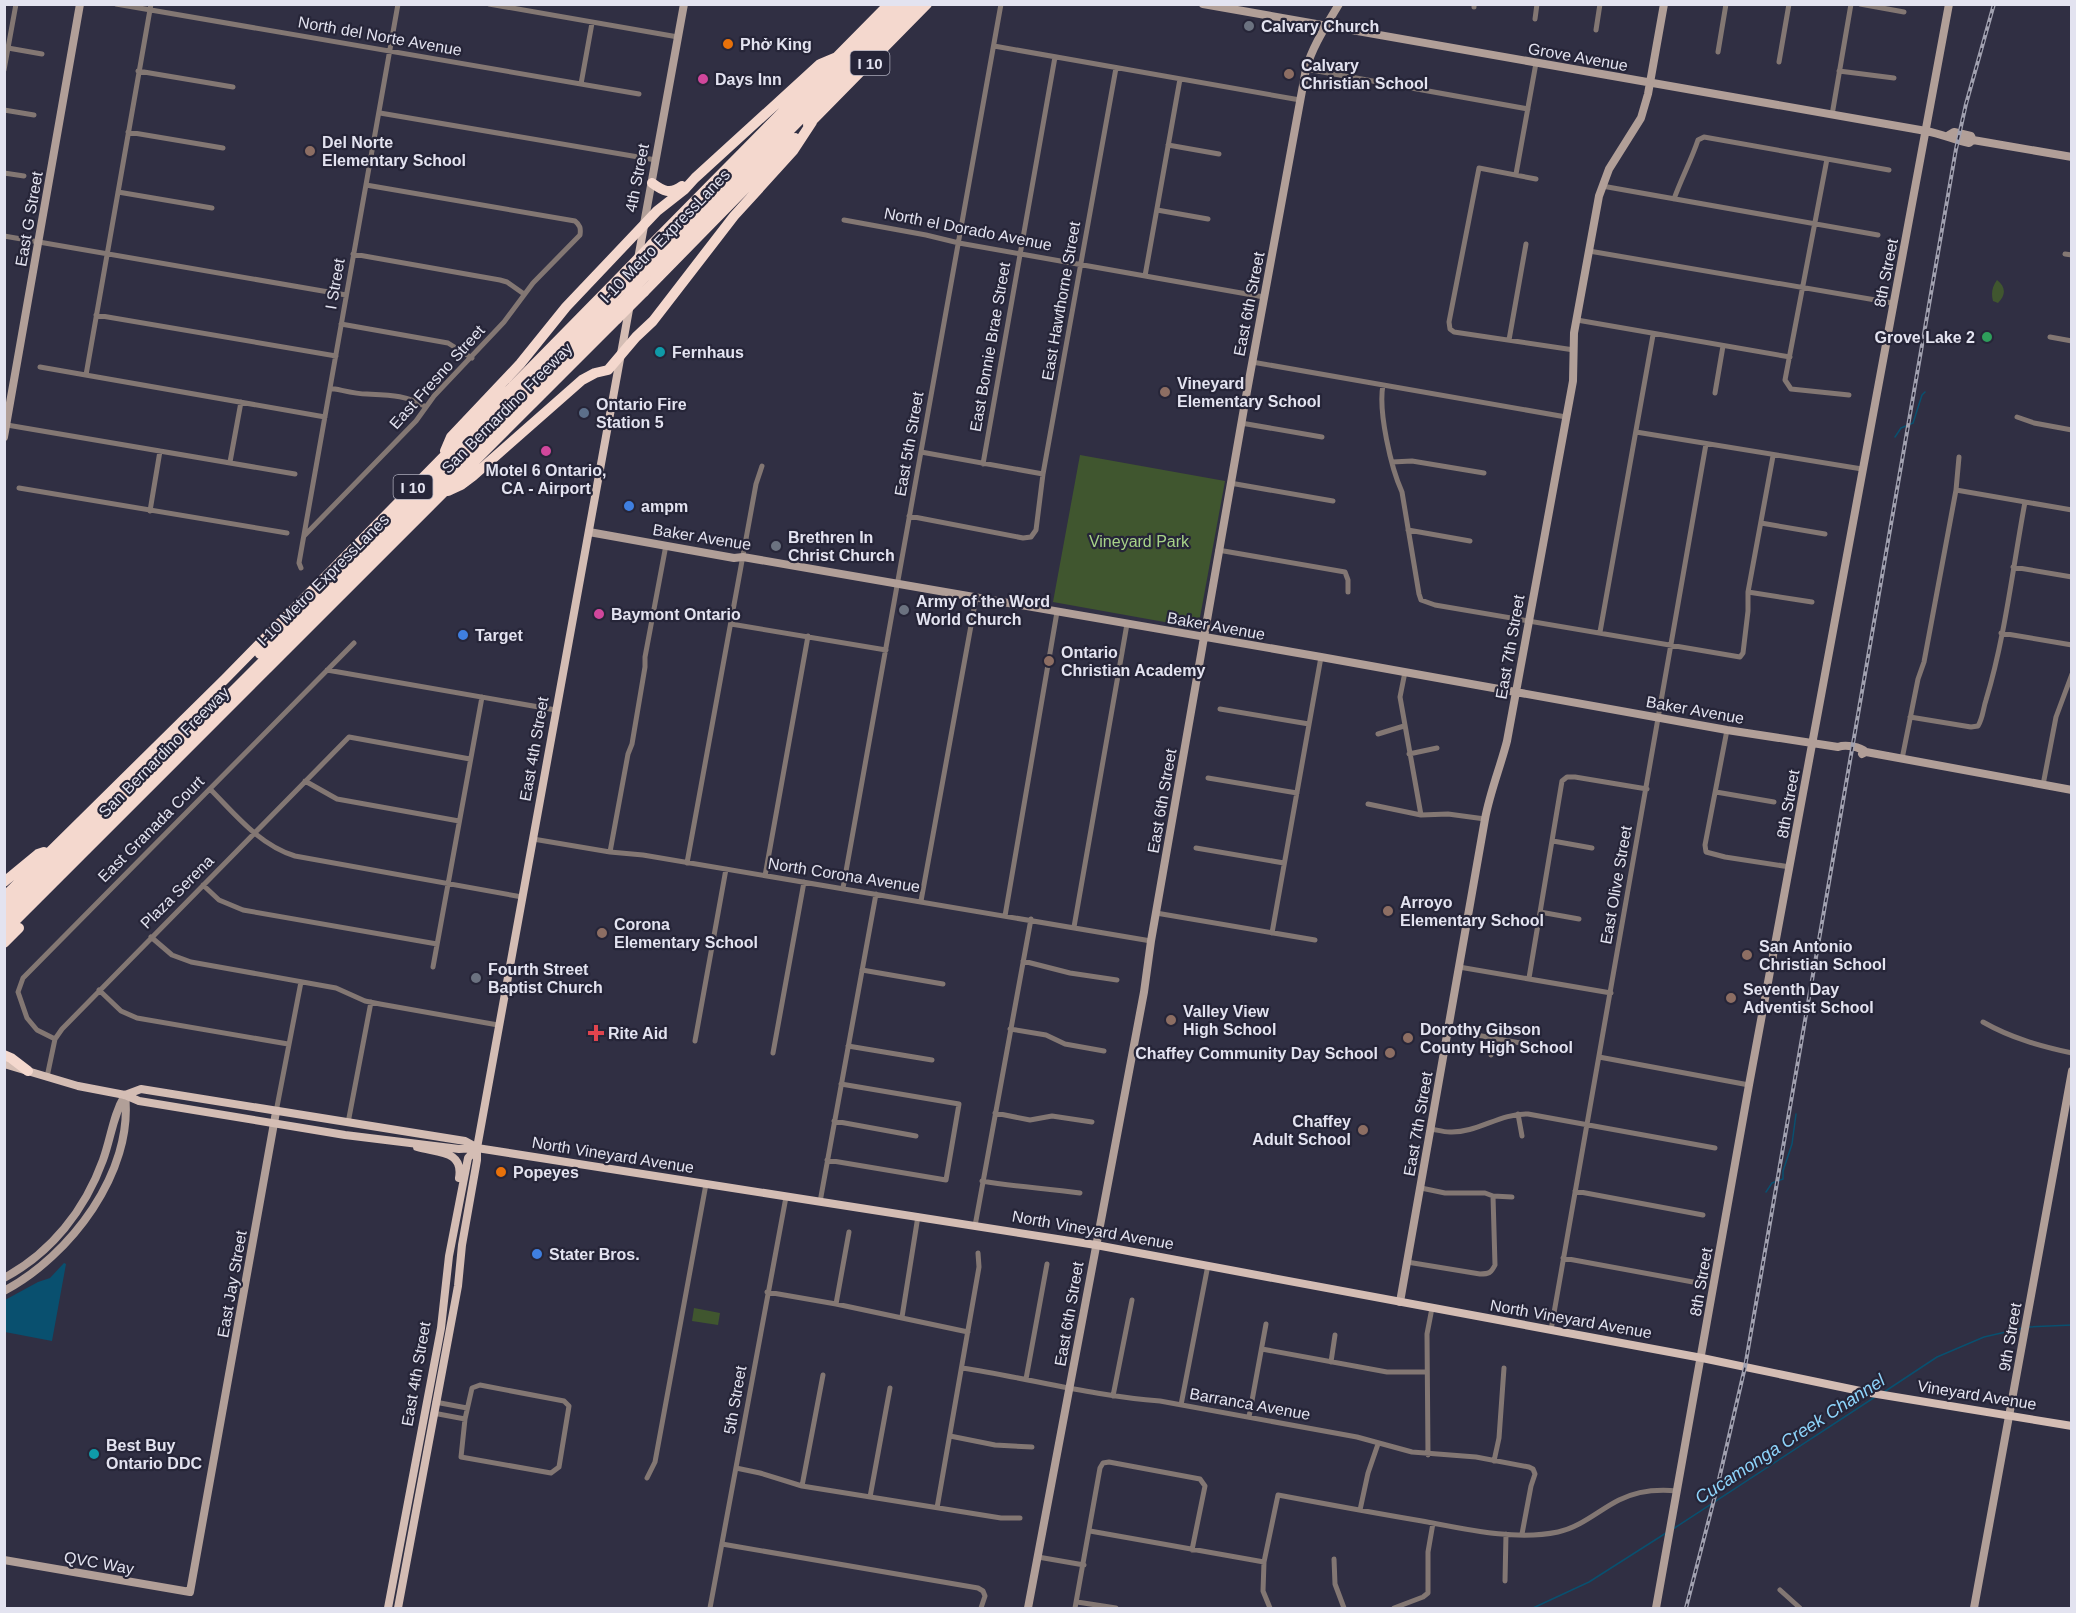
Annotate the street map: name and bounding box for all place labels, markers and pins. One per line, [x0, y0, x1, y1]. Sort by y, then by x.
place label: Calvary Church [1261, 18, 1379, 35]
marker: Calvary Church [1242, 19, 1256, 33]
place label: Phở King [740, 36, 812, 53]
marker: Phở King [721, 37, 735, 51]
place label: Calvary Christian School [1301, 57, 1428, 92]
marker: Calvary Christian School [1282, 67, 1296, 81]
place label: Days Inn [715, 71, 782, 88]
marker: Days Inn [696, 72, 710, 86]
place label: Del Norte Elementary School [322, 134, 466, 169]
marker: Del Norte Elementary School [303, 144, 317, 158]
place label: Grove Lake 2 [1875, 329, 1975, 346]
marker: Grove Lake 2 [1980, 330, 1994, 344]
place label: Fernhaus [672, 344, 744, 361]
marker: Fernhaus [653, 345, 667, 359]
place label: Vineyard Elementary School [1177, 375, 1321, 410]
marker: Vineyard Elementary School [1158, 385, 1172, 399]
place label: Ontario Fire Station 5 [596, 396, 687, 431]
marker: Ontario Fire Station 5 [577, 406, 591, 420]
marker: Motel 6 Ontario, CA - Airport [539, 444, 553, 458]
place label: Motel 6 Ontario, CA - Airport [486, 462, 606, 497]
place label: ampm [641, 498, 688, 515]
marker: ampm [622, 499, 636, 513]
place label: Brethren In Christ Church [788, 529, 895, 564]
marker: Brethren In Christ Church [769, 539, 783, 553]
place label: Army of the Word World Church [916, 593, 1050, 628]
marker: Army of the Word World Church [897, 603, 911, 617]
place label: Baymont Ontario [611, 606, 741, 623]
marker: Baymont Ontario [592, 607, 606, 621]
place label: Target [475, 627, 523, 644]
marker: Target [456, 628, 470, 642]
place label: Ontario Christian Academy [1061, 644, 1205, 679]
marker: Ontario Christian Academy [1042, 654, 1056, 668]
place label: Arroyo Elementary School [1400, 894, 1544, 929]
marker: Arroyo Elementary School [1381, 904, 1395, 918]
place label: Corona Elementary School [614, 916, 758, 951]
marker: Corona Elementary School [595, 926, 609, 940]
place label: San Antonio Christian School [1759, 938, 1886, 973]
marker: San Antonio Christian School [1740, 948, 1754, 962]
place label: Fourth Street Baptist Church [488, 961, 603, 996]
marker: Fourth Street Baptist Church [469, 971, 483, 985]
place label: Seventh Day Adventist School [1743, 981, 1874, 1016]
marker: Seventh Day Adventist School [1724, 991, 1738, 1005]
place label: Valley View High School [1183, 1003, 1276, 1038]
marker: Valley View High School [1164, 1013, 1178, 1027]
place label: Dorothy Gibson County High School [1420, 1021, 1573, 1056]
place label: Rite Aid [608, 1025, 668, 1042]
marker: Rite Aid [589, 1026, 603, 1040]
marker: Dorothy Gibson County High School [1401, 1031, 1415, 1045]
place label: Chaffey Community Day School [1135, 1045, 1378, 1062]
marker: Chaffey Community Day School [1383, 1046, 1397, 1060]
place label: Chaffey Adult School [1252, 1113, 1351, 1148]
marker: Chaffey Adult School [1356, 1123, 1370, 1137]
place label: Popeyes [513, 1164, 579, 1181]
marker: Popeyes [494, 1165, 508, 1179]
place label: Stater Bros. [549, 1246, 640, 1263]
marker: Stater Bros. [530, 1247, 544, 1261]
place label: Best Buy Ontario DDC [106, 1437, 202, 1472]
marker: Best Buy Ontario DDC [87, 1447, 101, 1461]

